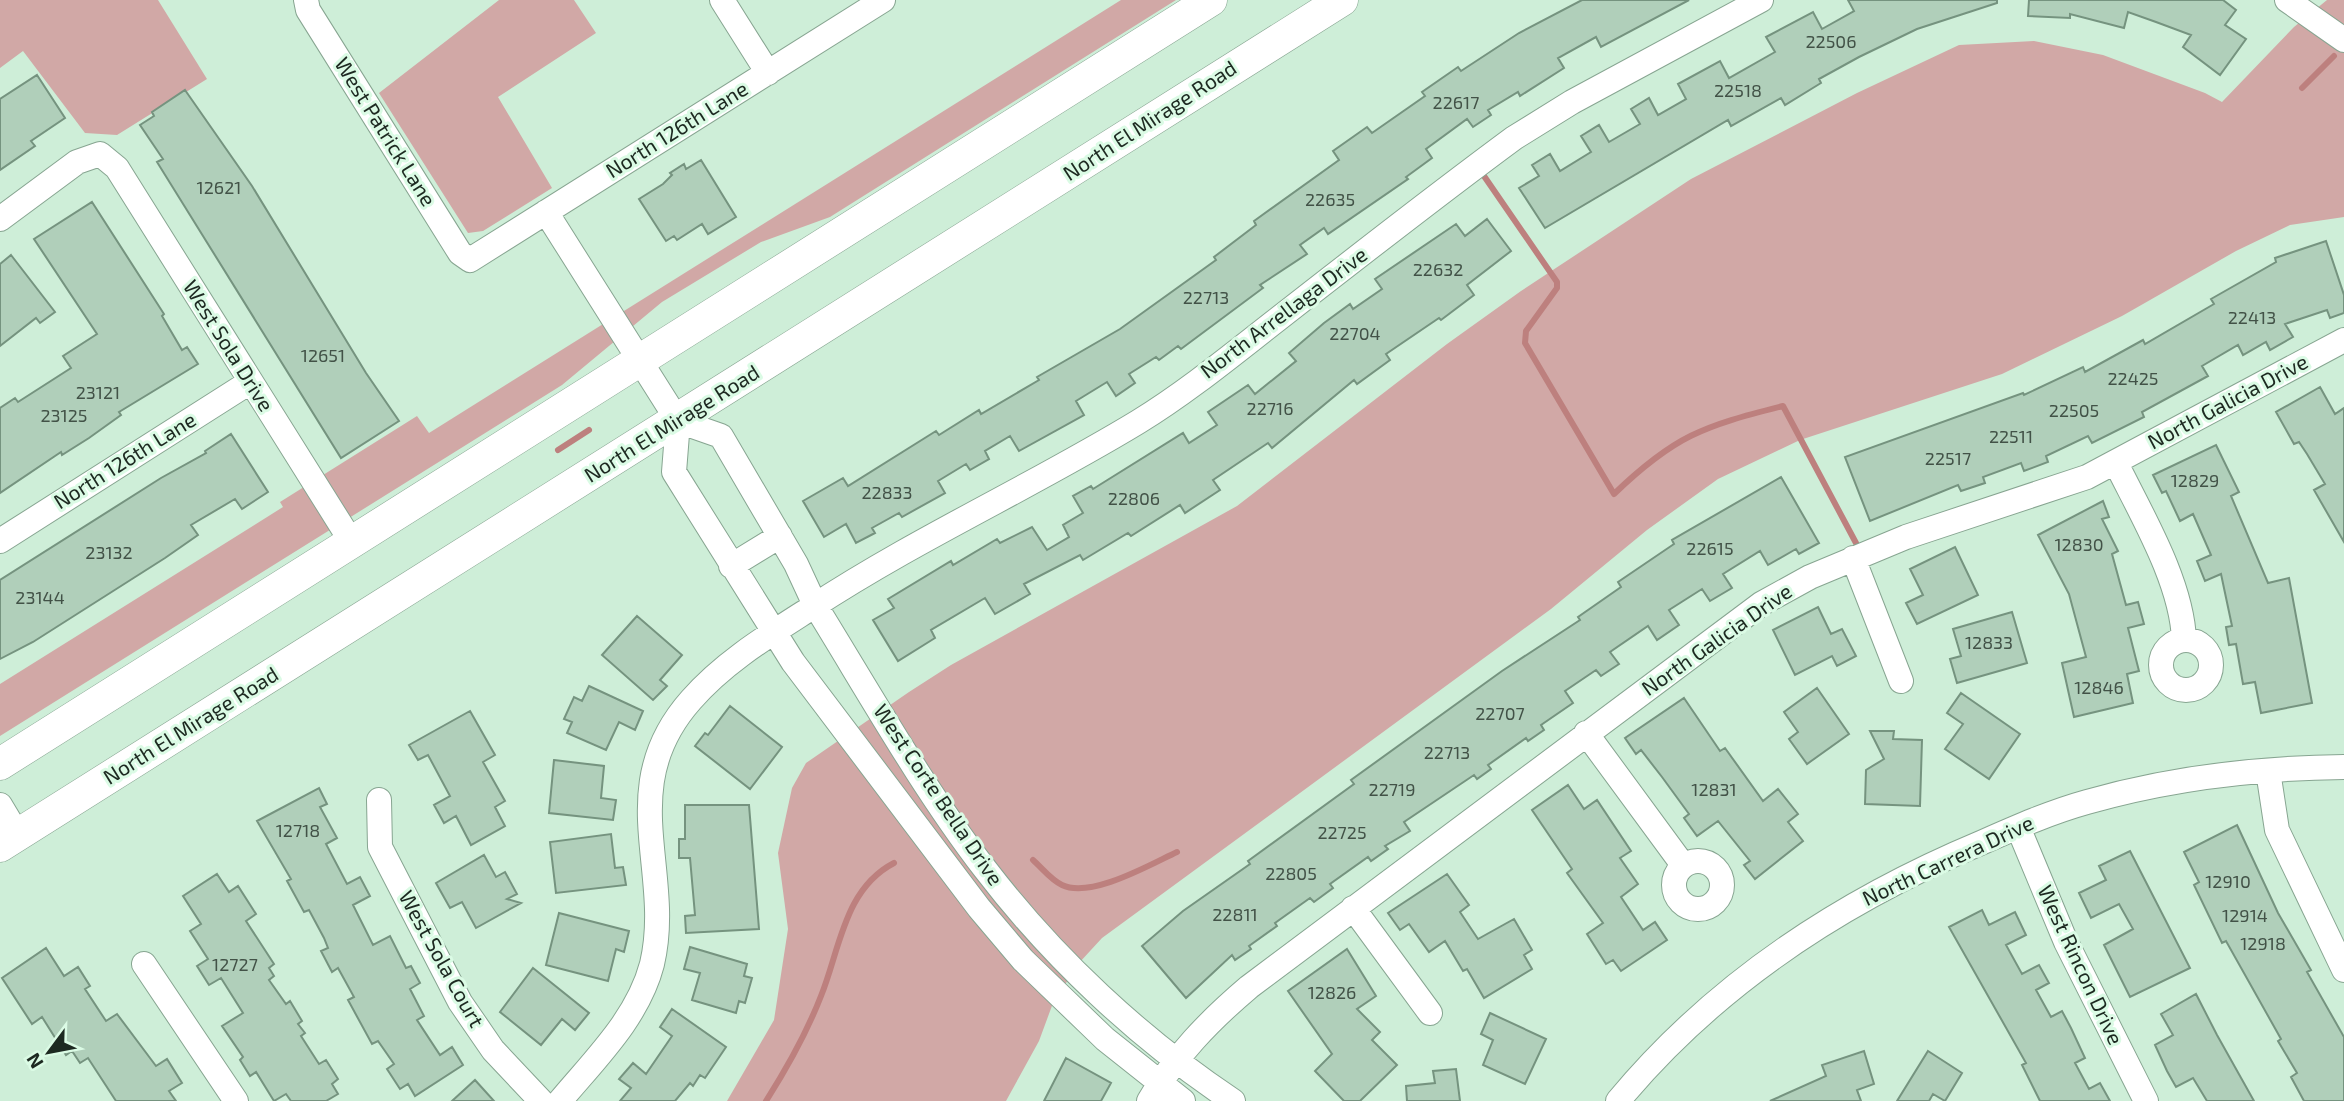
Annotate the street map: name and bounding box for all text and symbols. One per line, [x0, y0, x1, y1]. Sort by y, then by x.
house number: 22506 [1805, 30, 1857, 52]
street label: West Patrick Lane [330, 52, 442, 210]
street label: North El Mirage Road [1058, 54, 1241, 185]
street label: North 126th Lane [601, 75, 752, 182]
house number: 22518 [1714, 79, 1762, 101]
house number: 22617 [1433, 91, 1479, 113]
house number: 12621 [197, 176, 241, 198]
house number: 22635 [1305, 188, 1355, 210]
street label: North Arrellaga Drive [1195, 241, 1371, 383]
house number: 22632 [1413, 258, 1463, 280]
street label: West Sola Drive [179, 275, 280, 416]
house number: 22713 [1183, 286, 1229, 308]
house number: 22413 [2228, 306, 2276, 328]
house number: 22704 [1329, 322, 1381, 344]
house number: 12651 [301, 344, 345, 366]
street label: North Galicia Drive [2143, 348, 2312, 453]
street label: North El Mirage Road [579, 359, 763, 487]
house number: 22425 [2107, 367, 2159, 389]
house number: 23121 [76, 381, 120, 403]
house number: 22716 [1247, 397, 1293, 419]
house number: 22505 [2049, 399, 2099, 421]
house number: 23125 [40, 404, 88, 426]
street label: North 126th Lane [49, 406, 200, 513]
house number: 22511 [1989, 425, 2033, 447]
house number: 22517 [1925, 447, 1971, 469]
house number: 12829 [2171, 469, 2219, 491]
house number: 22833 [861, 481, 913, 503]
house number: 22806 [1108, 487, 1160, 509]
house number: 12830 [2054, 533, 2104, 555]
house number: 22615 [1686, 537, 1734, 559]
house number: 23132 [85, 541, 133, 563]
street label: North Galicia Drive [1636, 578, 1796, 700]
house number: 23144 [15, 586, 65, 608]
house number: 12833 [1965, 631, 2013, 653]
street label: North El Mirage Road [98, 661, 282, 789]
house number: 12846 [2074, 676, 2124, 698]
street label: West Corte Bella Drive [869, 699, 1009, 890]
house number: 22707 [1475, 702, 1525, 724]
house number: 22713 [1424, 741, 1470, 763]
house number: 22719 [1369, 778, 1415, 800]
house number: 12831 [1691, 778, 1737, 800]
street label: North Carrera Drive [1858, 809, 2037, 910]
house number: 12718 [276, 819, 320, 841]
house number: 22725 [1317, 821, 1367, 843]
house number: 22805 [1265, 862, 1317, 884]
house number: 12910 [2205, 870, 2251, 892]
street label: West Rincon Drive [2033, 881, 2129, 1048]
street label: West Sola Court [394, 885, 490, 1031]
house number: 22811 [1212, 903, 1258, 925]
house number: 12914 [2222, 904, 2268, 926]
house number: 12918 [2240, 932, 2286, 954]
house number: 12727 [212, 953, 258, 975]
house number: 12826 [1308, 981, 1356, 1003]
north arrow [14, 1017, 84, 1087]
text: N [21, 1049, 48, 1073]

